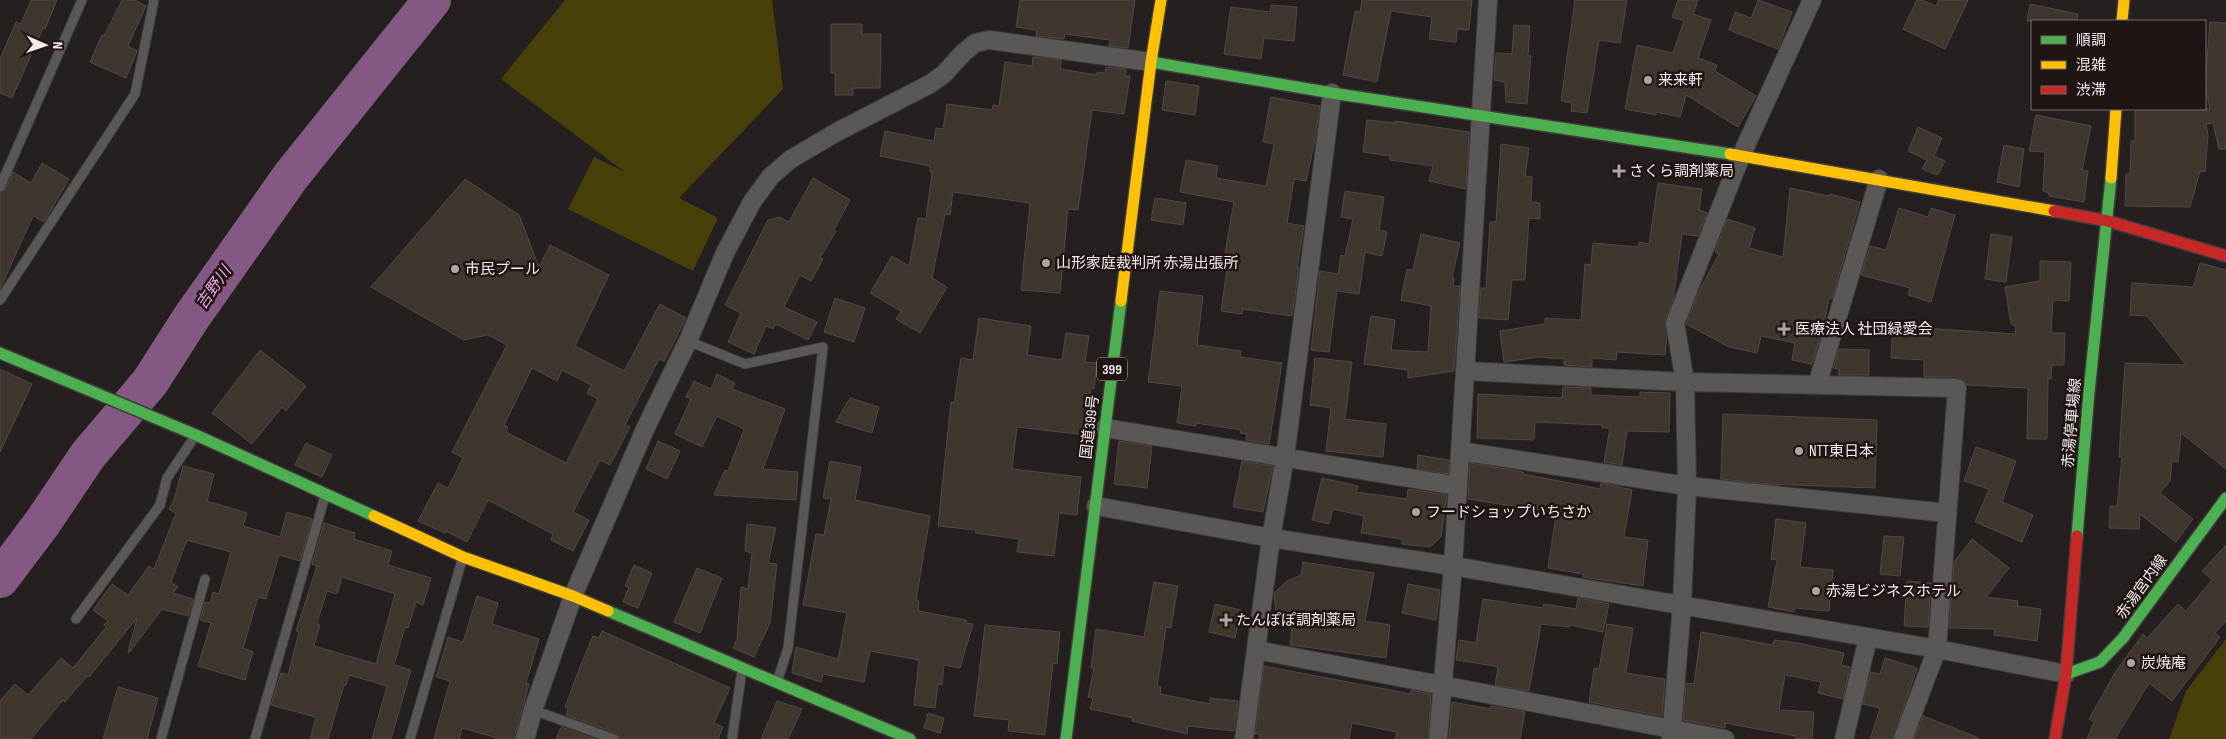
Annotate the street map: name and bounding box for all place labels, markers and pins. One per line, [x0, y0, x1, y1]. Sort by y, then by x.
place label: 来来軒 [1658, 71, 1703, 90]
marker: 来来軒 [1642, 74, 1654, 86]
place label: さくら調剤薬局 [1629, 162, 1734, 181]
marker: さくら調剤薬局 [1613, 165, 1625, 177]
place label: 山形家庭裁判所 赤湯出張所 [1056, 254, 1238, 273]
marker: 山形家庭裁判所 赤湯出張所 [1040, 257, 1052, 269]
place label: 市民プール [465, 260, 540, 279]
marker: 市民プール [449, 263, 461, 275]
place label: 医療法人 社団緑愛会 [1795, 320, 1932, 339]
marker: 医療法人 社団緑愛会 [1777, 322, 1791, 336]
place label: NTT東日本 [1809, 442, 1874, 461]
marker: NTT東日本 [1793, 445, 1805, 457]
place label: フードショップいちさか [1426, 503, 1591, 522]
marker: フードショップいちさか [1410, 506, 1422, 518]
place label: 赤湯ビジネスホテル [1826, 582, 1961, 601]
marker: 赤湯ビジネスホテル [1810, 585, 1822, 597]
place label: たんぽぽ調剤薬局 [1236, 611, 1356, 630]
marker: たんぽぽ調剤薬局 [1220, 614, 1232, 626]
place label: 炭焼庵 [2141, 654, 2186, 673]
marker: 炭焼庵 [2125, 657, 2137, 669]

